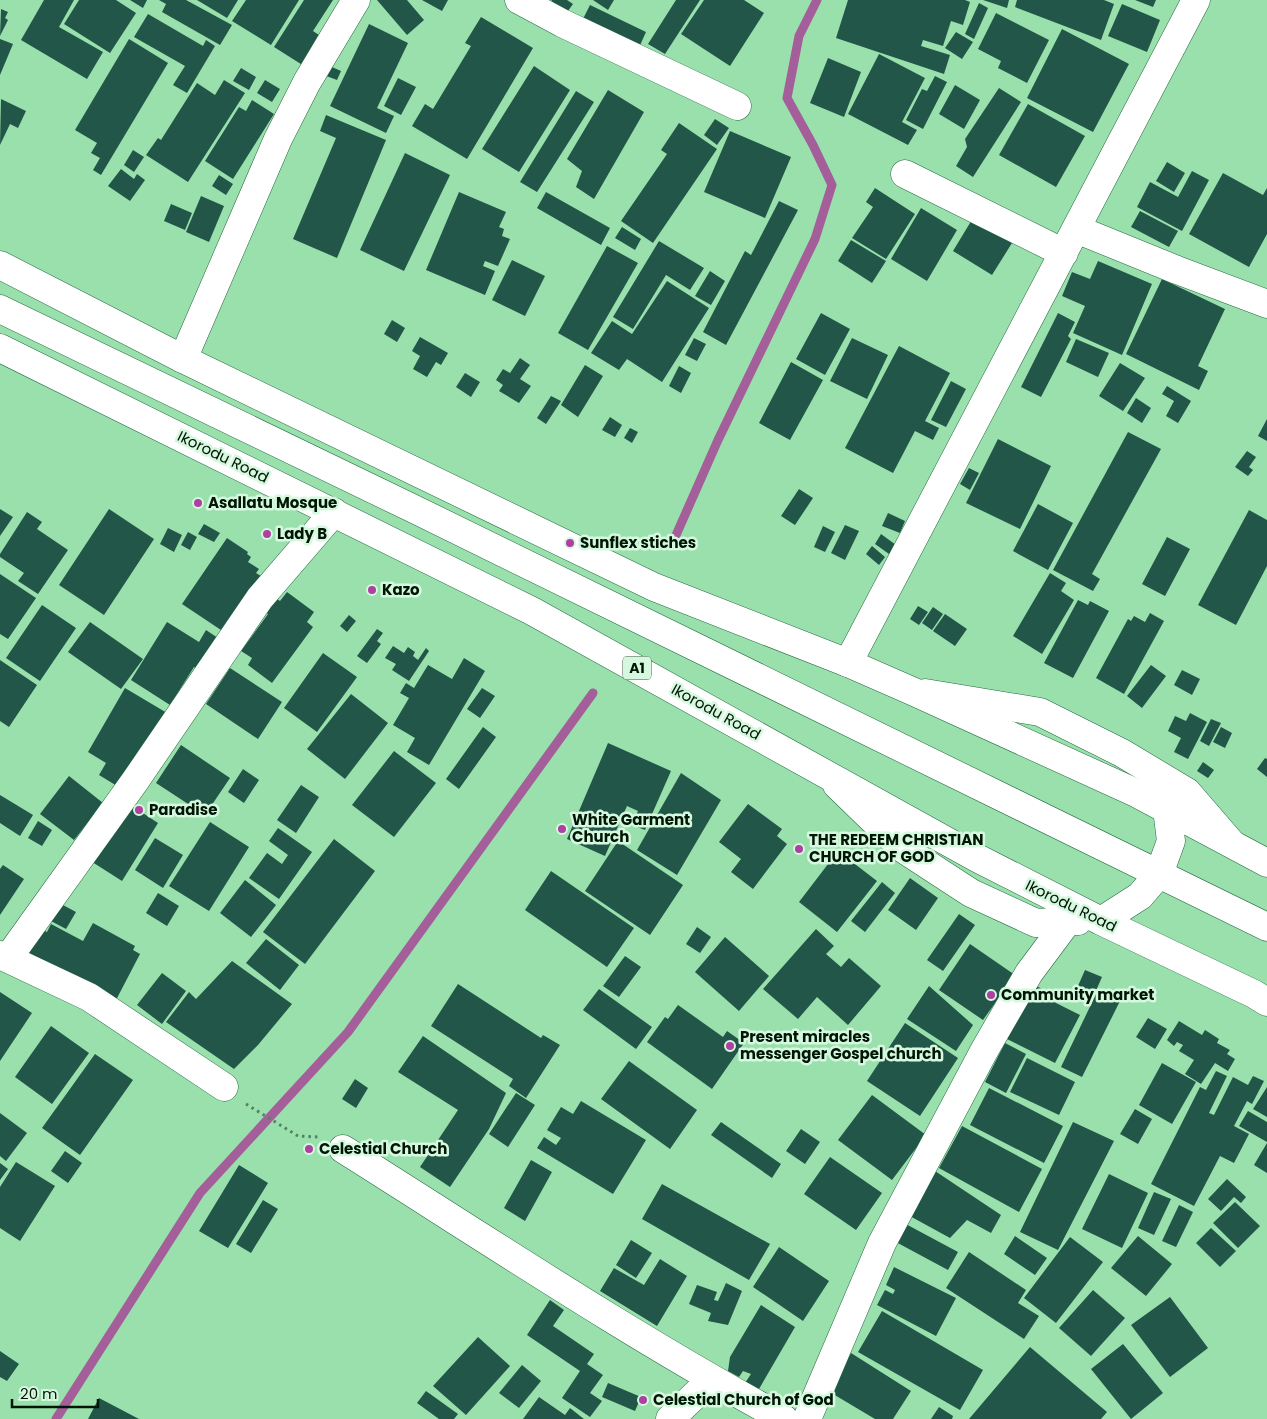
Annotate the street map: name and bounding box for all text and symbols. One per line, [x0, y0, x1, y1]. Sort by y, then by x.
street label: Ikorodu Road [174, 425, 272, 488]
place label: Asallatu Mosque [208, 492, 337, 513]
marker: Asallatu Mosque [192, 497, 204, 509]
place label: Lady B [277, 523, 327, 544]
marker: Lady B [261, 528, 273, 540]
place label: Sunflex stiches [580, 532, 696, 553]
marker: Sunflex stiches [564, 537, 576, 549]
place label: Kazo [382, 579, 420, 600]
marker: Kazo [366, 584, 378, 596]
road number: A1 [623, 656, 651, 680]
street label: Ikorodu Road [668, 678, 765, 745]
place label: Paradise [149, 799, 217, 820]
marker: Paradise [133, 804, 145, 816]
place label: White Garment Church [572, 809, 690, 847]
marker: White Garment Church [556, 823, 568, 835]
place label: THE REDEEM CHRISTIAN CHURCH OF GOD [809, 829, 984, 867]
marker: THE REDEEM CHRISTIAN CHURCH OF GOD [793, 843, 805, 855]
street label: Ikorodu Road [1022, 874, 1120, 937]
place label: Community market [1001, 984, 1154, 1005]
marker: Community market [985, 989, 997, 1001]
place label: Present miracles messenger Gospel church [740, 1026, 942, 1064]
marker: Present miracles messenger Gospel church [724, 1040, 736, 1052]
place label: Celestial Church [319, 1138, 447, 1159]
marker: Celestial Church [303, 1143, 315, 1155]
scale bar [12, 1376, 99, 1408]
text: 20 m [20, 1383, 58, 1404]
place label: Celestial Church of God [653, 1389, 834, 1410]
marker: Celestial Church of God [637, 1394, 649, 1406]

